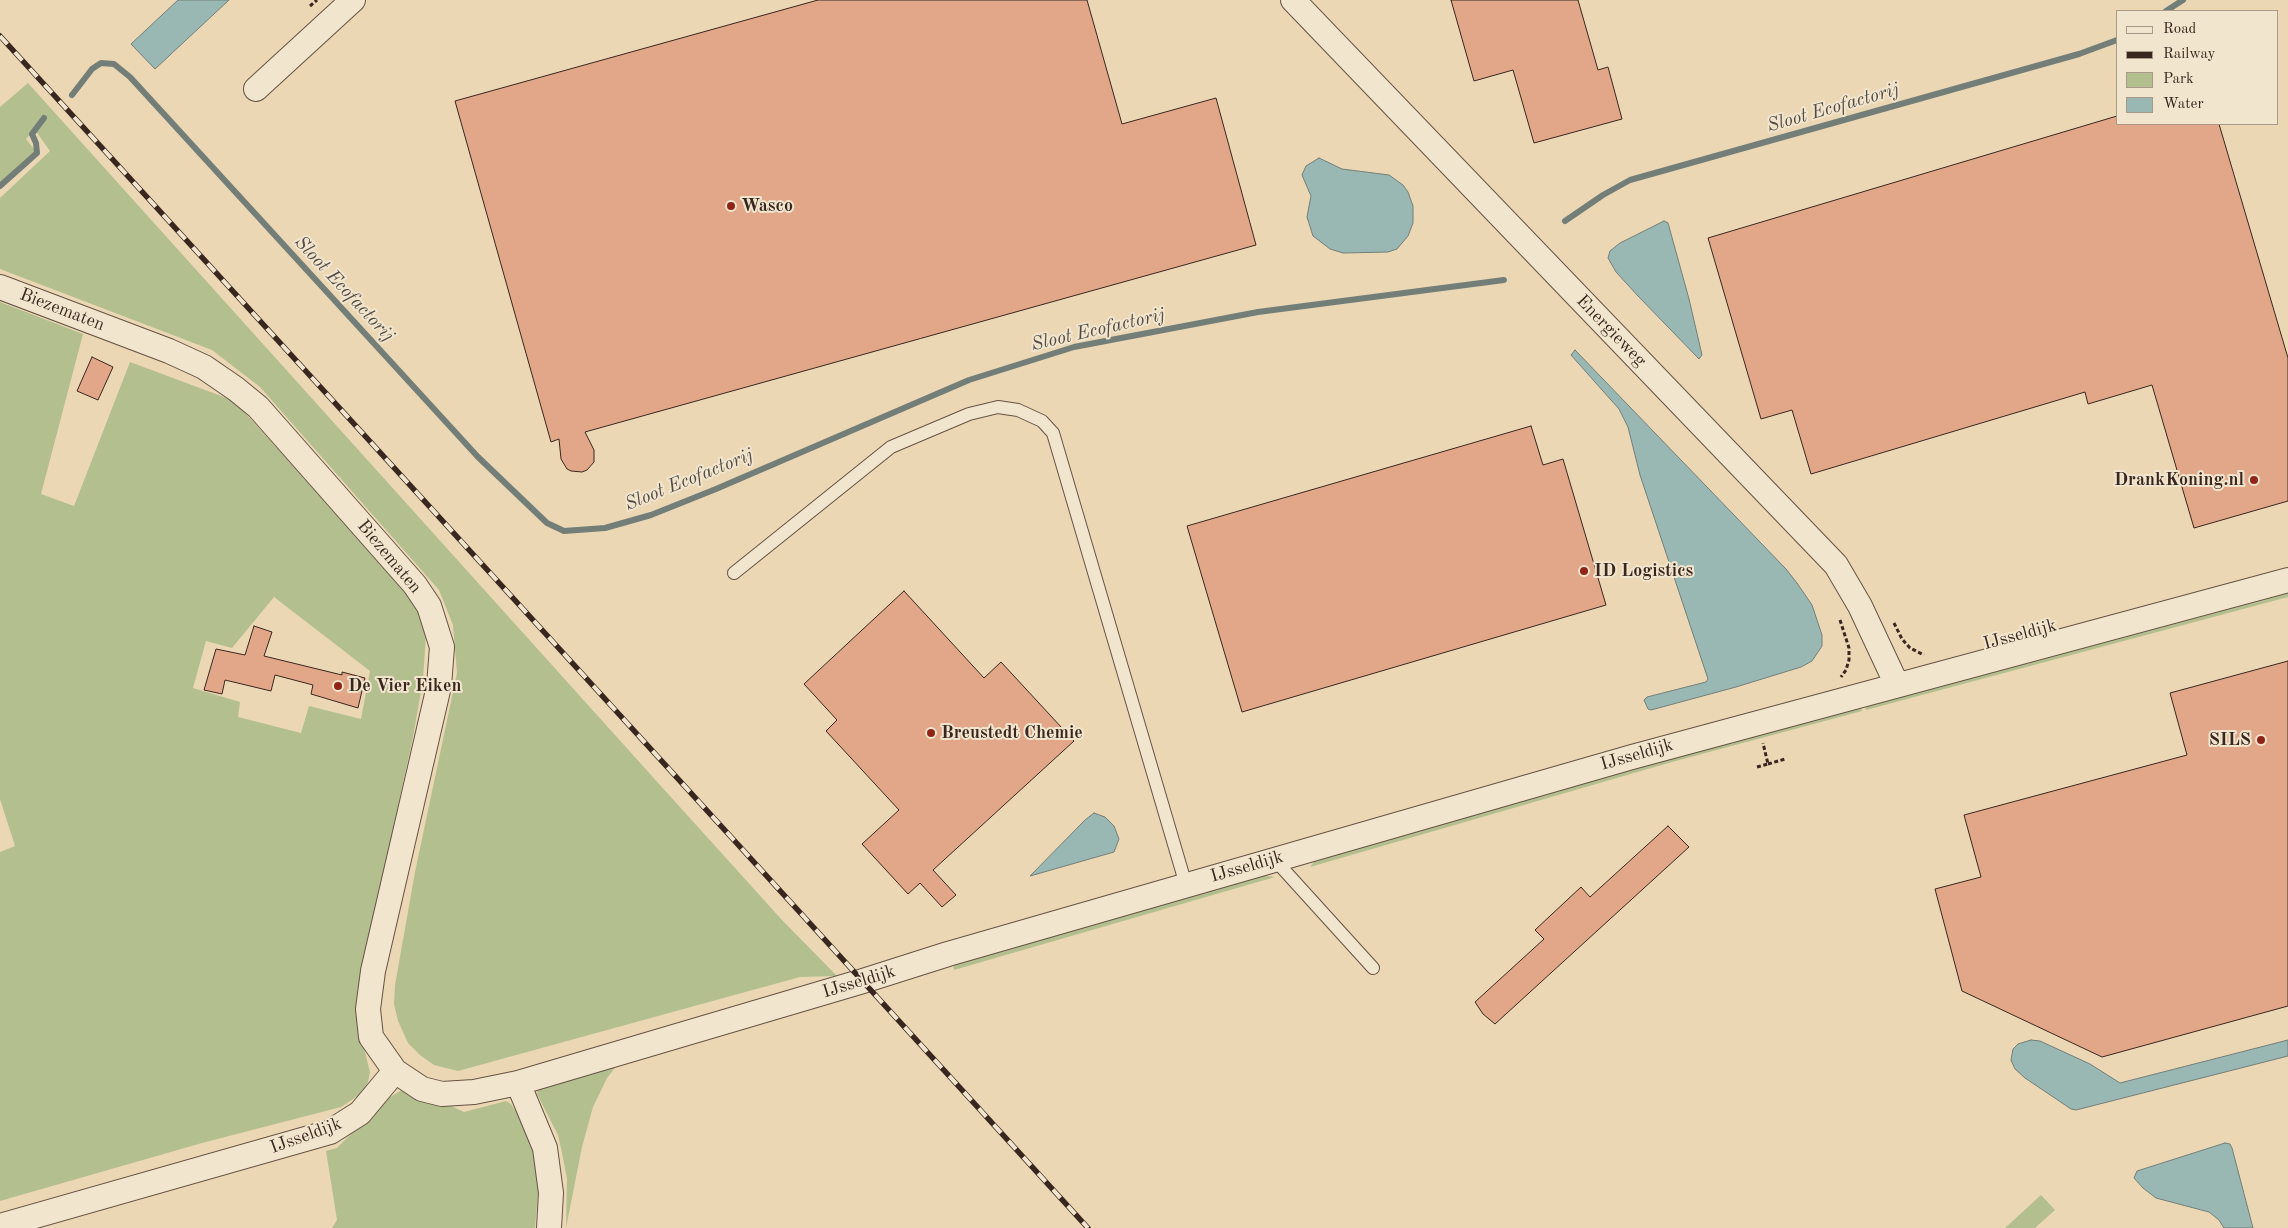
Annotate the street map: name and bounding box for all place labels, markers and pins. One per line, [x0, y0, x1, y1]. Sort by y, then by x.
place label: Wasco [741, 195, 793, 217]
marker: Wasco [725, 200, 737, 212]
place label: DrankKoning.nl [2114, 469, 2244, 491]
marker: DrankKoning.nl [2248, 474, 2260, 486]
place label: ID Logistics [1594, 560, 1693, 582]
marker: ID Logistics [1578, 565, 1590, 577]
place label: De Vier Eiken [348, 675, 461, 697]
marker: De Vier Eiken [332, 680, 344, 692]
place label: Breustedt Chemie [941, 722, 1083, 744]
marker: Breustedt Chemie [925, 727, 937, 739]
place label: SILS [2209, 729, 2251, 751]
marker: SILS [2255, 734, 2267, 746]

